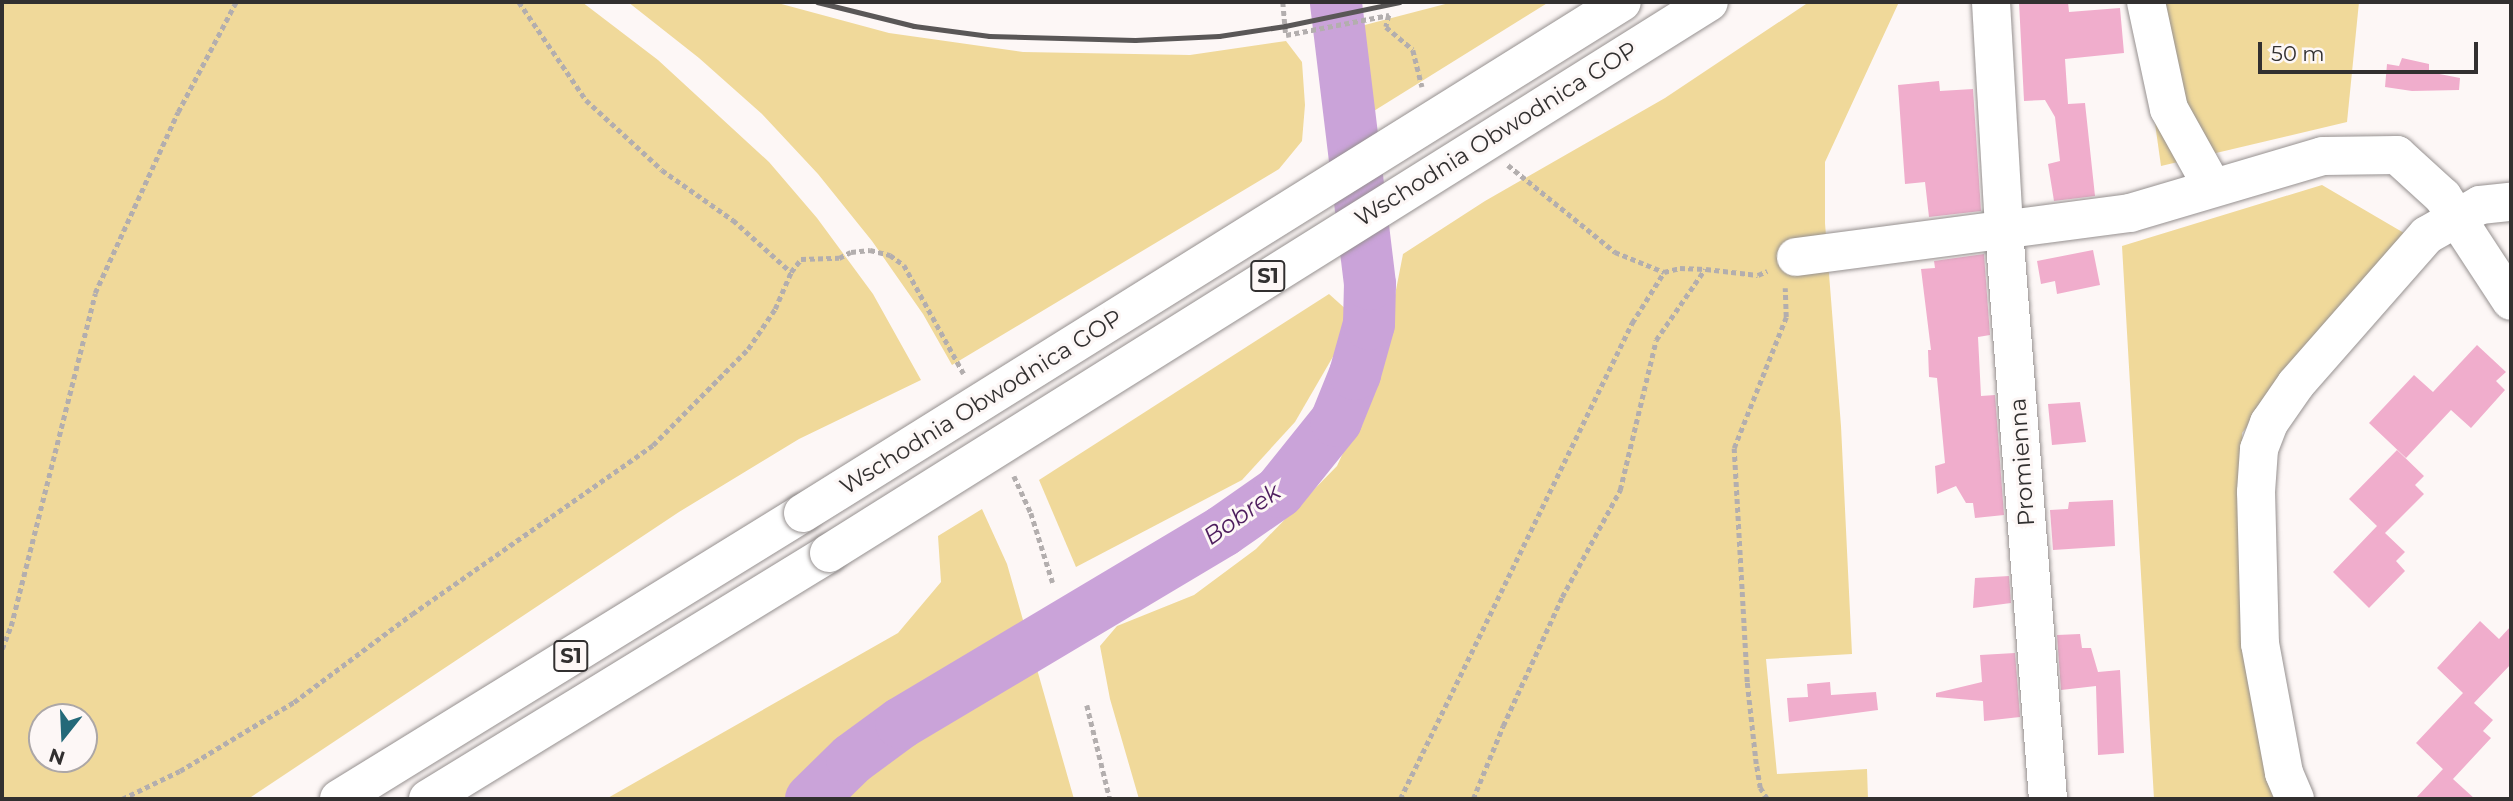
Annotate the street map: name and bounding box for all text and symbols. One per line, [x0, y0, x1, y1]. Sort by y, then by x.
scale bar [2261, 28, 2482, 72]
street label: Wschodnia Obwodnica GOP [1350, 36, 1642, 232]
text: 50 m [2271, 41, 2325, 66]
road number: S1 [1249, 258, 1287, 294]
street label: Wschodnia Obwodnica GOP [835, 304, 1127, 500]
street label: Promienna [2004, 397, 2040, 527]
water label: Bobrek [1198, 477, 1286, 551]
road number: S1 [552, 638, 590, 674]
north arrow [28, 703, 98, 773]
text: N [46, 743, 68, 770]

